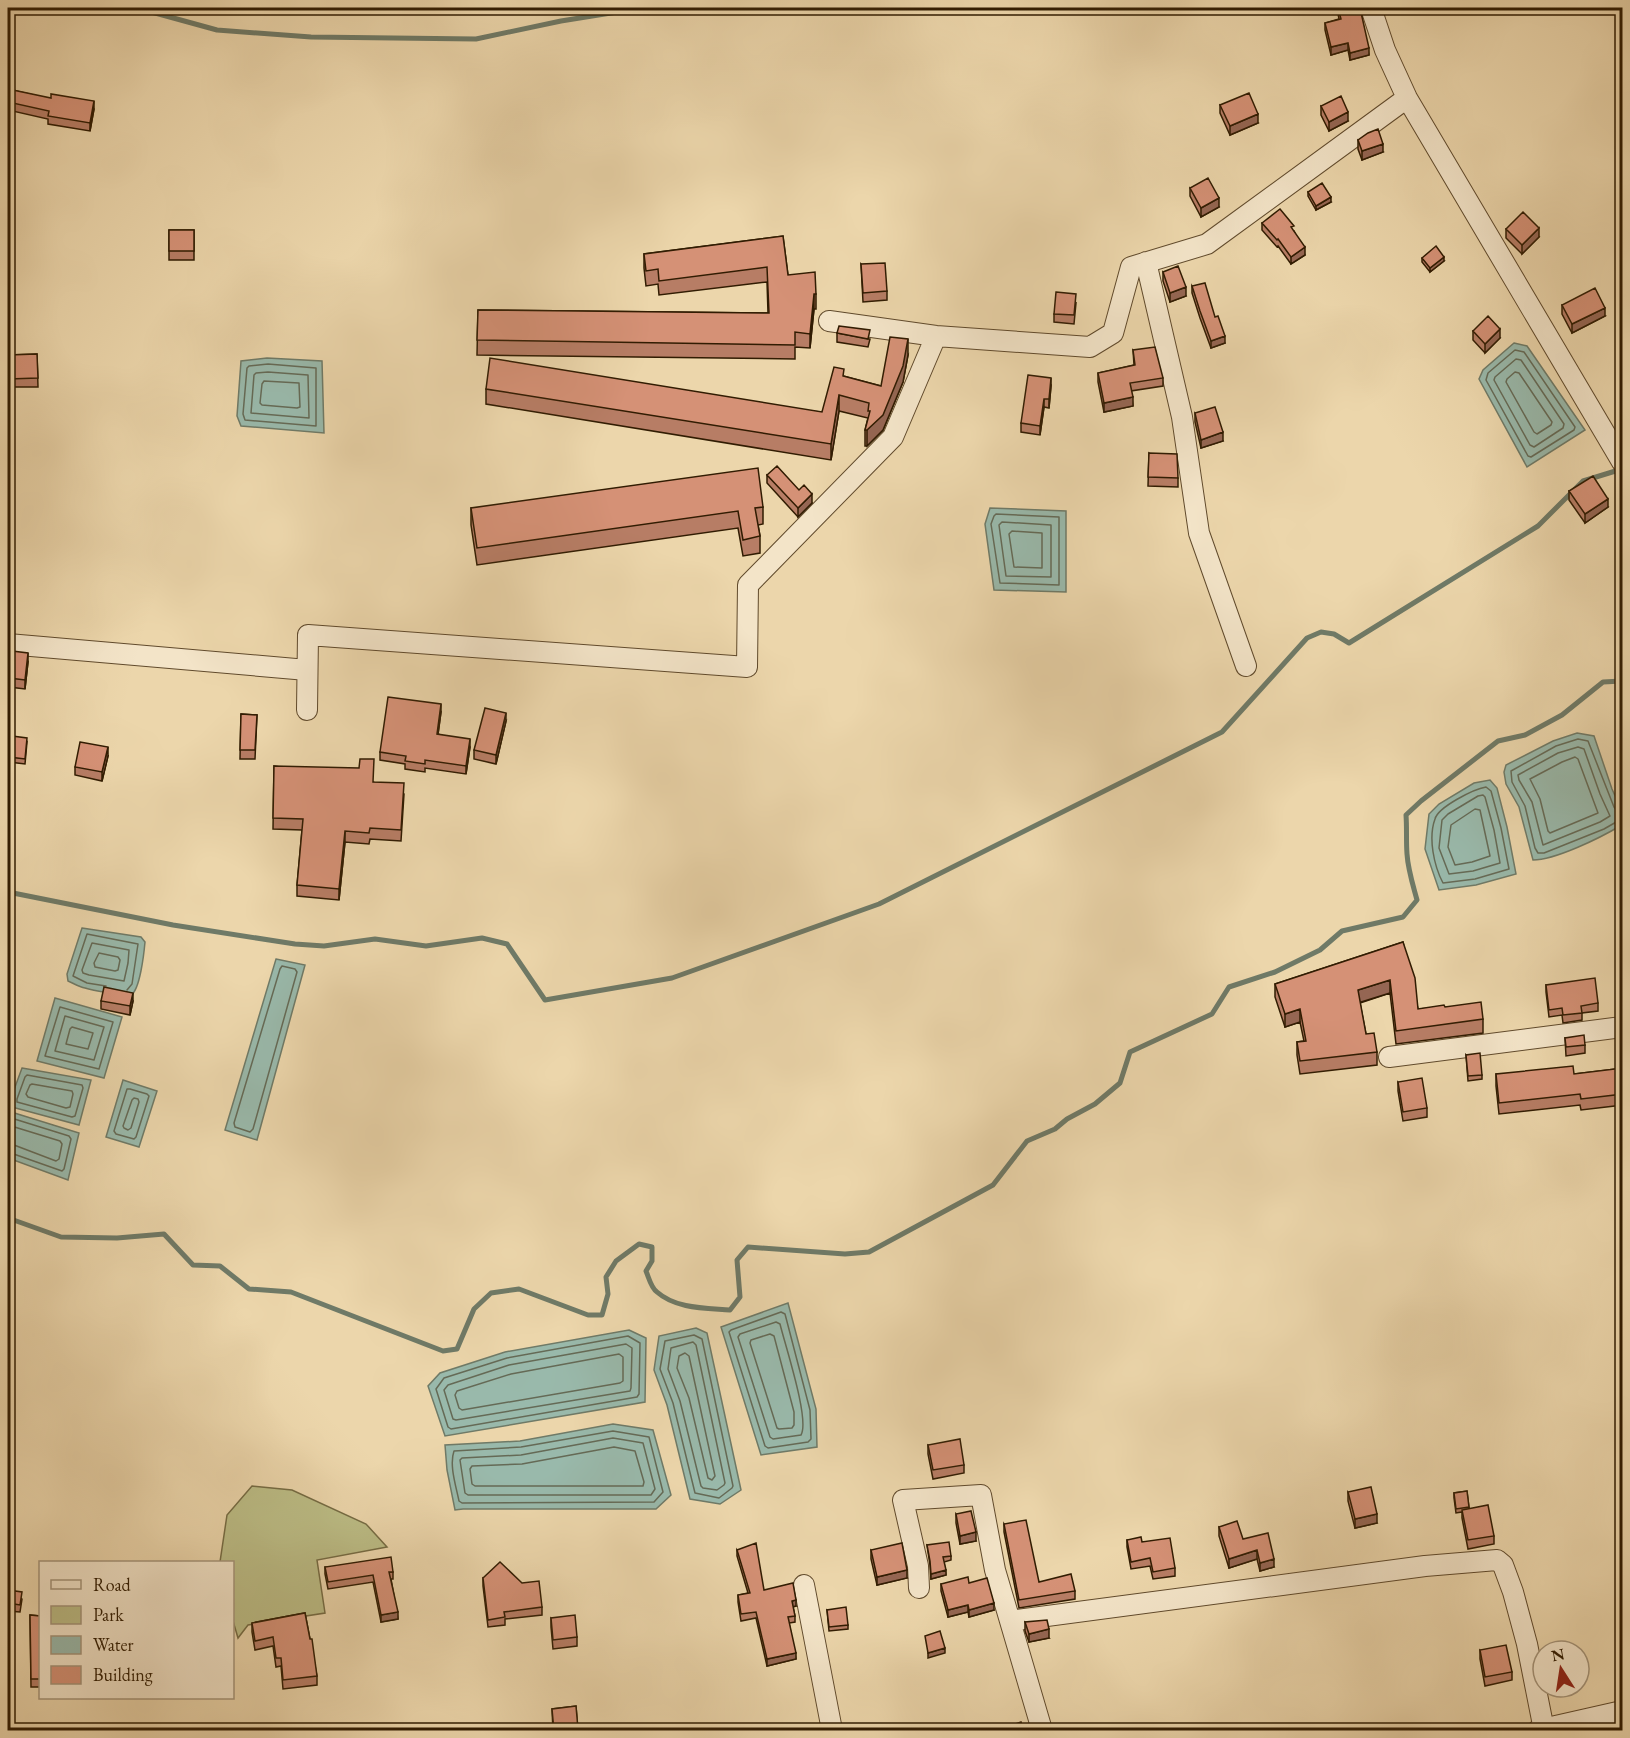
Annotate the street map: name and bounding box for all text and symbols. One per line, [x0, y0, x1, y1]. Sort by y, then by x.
legend [39, 1561, 234, 1699]
text: Road [93, 1573, 132, 1596]
text: Park [93, 1603, 124, 1626]
text: Water [93, 1633, 134, 1656]
north arrow [1531, 1639, 1591, 1699]
text: N [1549, 1643, 1567, 1666]
text: Building [93, 1663, 153, 1686]

